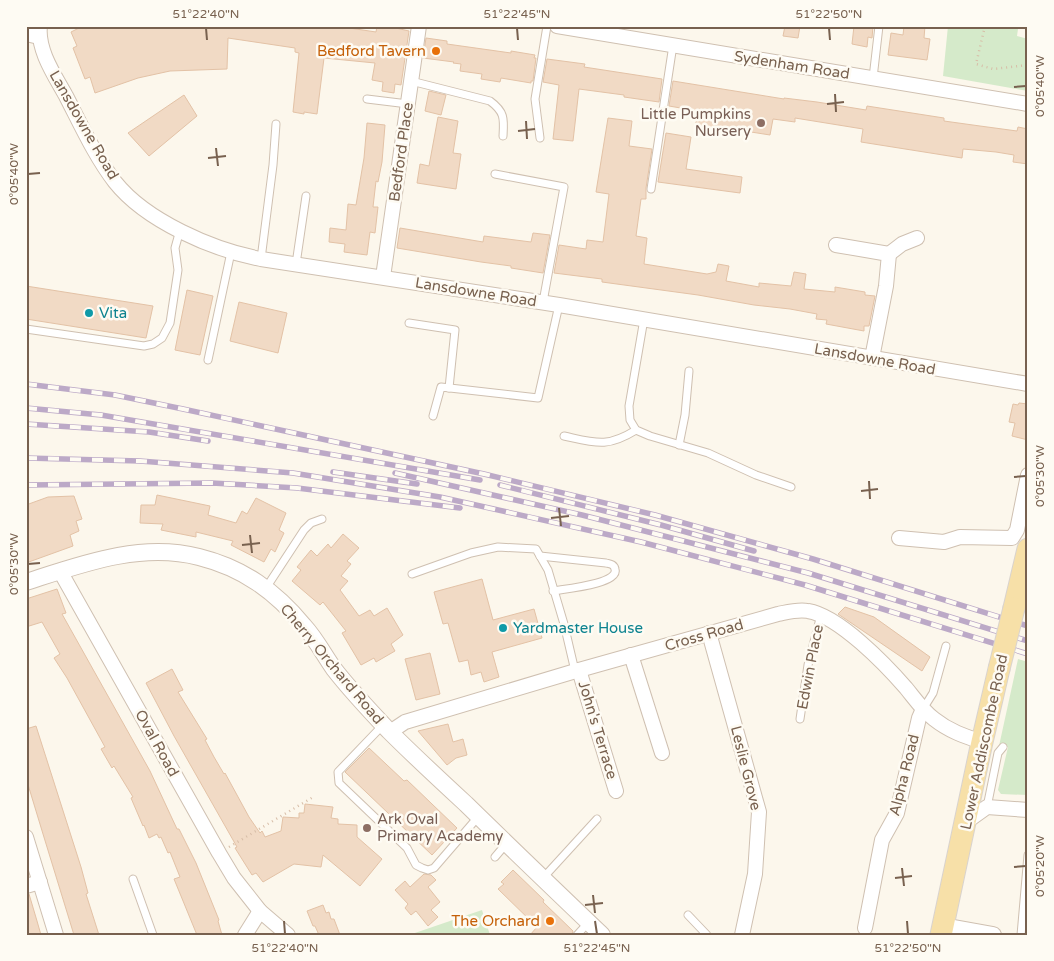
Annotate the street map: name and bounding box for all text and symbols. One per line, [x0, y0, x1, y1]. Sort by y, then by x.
text: 51°22'40"N [173, 7, 240, 21]
text: 51°22'45"N [484, 7, 551, 21]
text: 51°22'50"N [796, 7, 863, 21]
place label: Bedford Tavern [317, 42, 426, 60]
marker: Bedford Tavern [430, 45, 442, 57]
street label: Sydenham Road [733, 47, 851, 83]
text: 0°05'40"W [1033, 55, 1047, 117]
street label: Lansdowne Road [45, 67, 123, 183]
street label: Bedford Place [385, 101, 417, 203]
place label: Little Pumpkins Nursery [640, 105, 751, 140]
marker: Little Pumpkins Nursery [755, 117, 767, 129]
text: 0°05'40"W [7, 143, 21, 205]
street label: Lansdowne Road [414, 273, 538, 311]
place label: Vita [99, 304, 127, 322]
marker: Vita [83, 307, 95, 319]
street label: Lansdowne Road [813, 339, 937, 379]
text: 0°05'30"W [1033, 445, 1047, 507]
text: 0°05'30"W [7, 533, 21, 595]
street label: Cherry Orchard Road [277, 600, 387, 728]
street label: Cross Road [663, 615, 745, 655]
place label: Yardmaster House [513, 619, 643, 637]
marker: Yardmaster House [497, 622, 509, 634]
street label: Edwin Place [793, 623, 827, 711]
street label: Lower Addiscombe Road [957, 653, 1011, 831]
street label: John's Terrace [575, 679, 621, 781]
street label: Oval Road [131, 706, 183, 780]
street label: Leslie Grove [727, 724, 765, 812]
street label: Alpha Road [885, 732, 923, 818]
place label: Ark Oval Primary Academy [377, 810, 503, 845]
marker: Ark Oval Primary Academy [361, 822, 373, 834]
text: 0°05'20"W [1033, 835, 1047, 897]
place label: The Orchard [451, 912, 540, 930]
marker: The Orchard [544, 915, 556, 927]
text: 51°22'40"N [252, 941, 319, 955]
text: 51°22'45"N [564, 941, 631, 955]
text: 51°22'50"N [875, 941, 942, 955]

